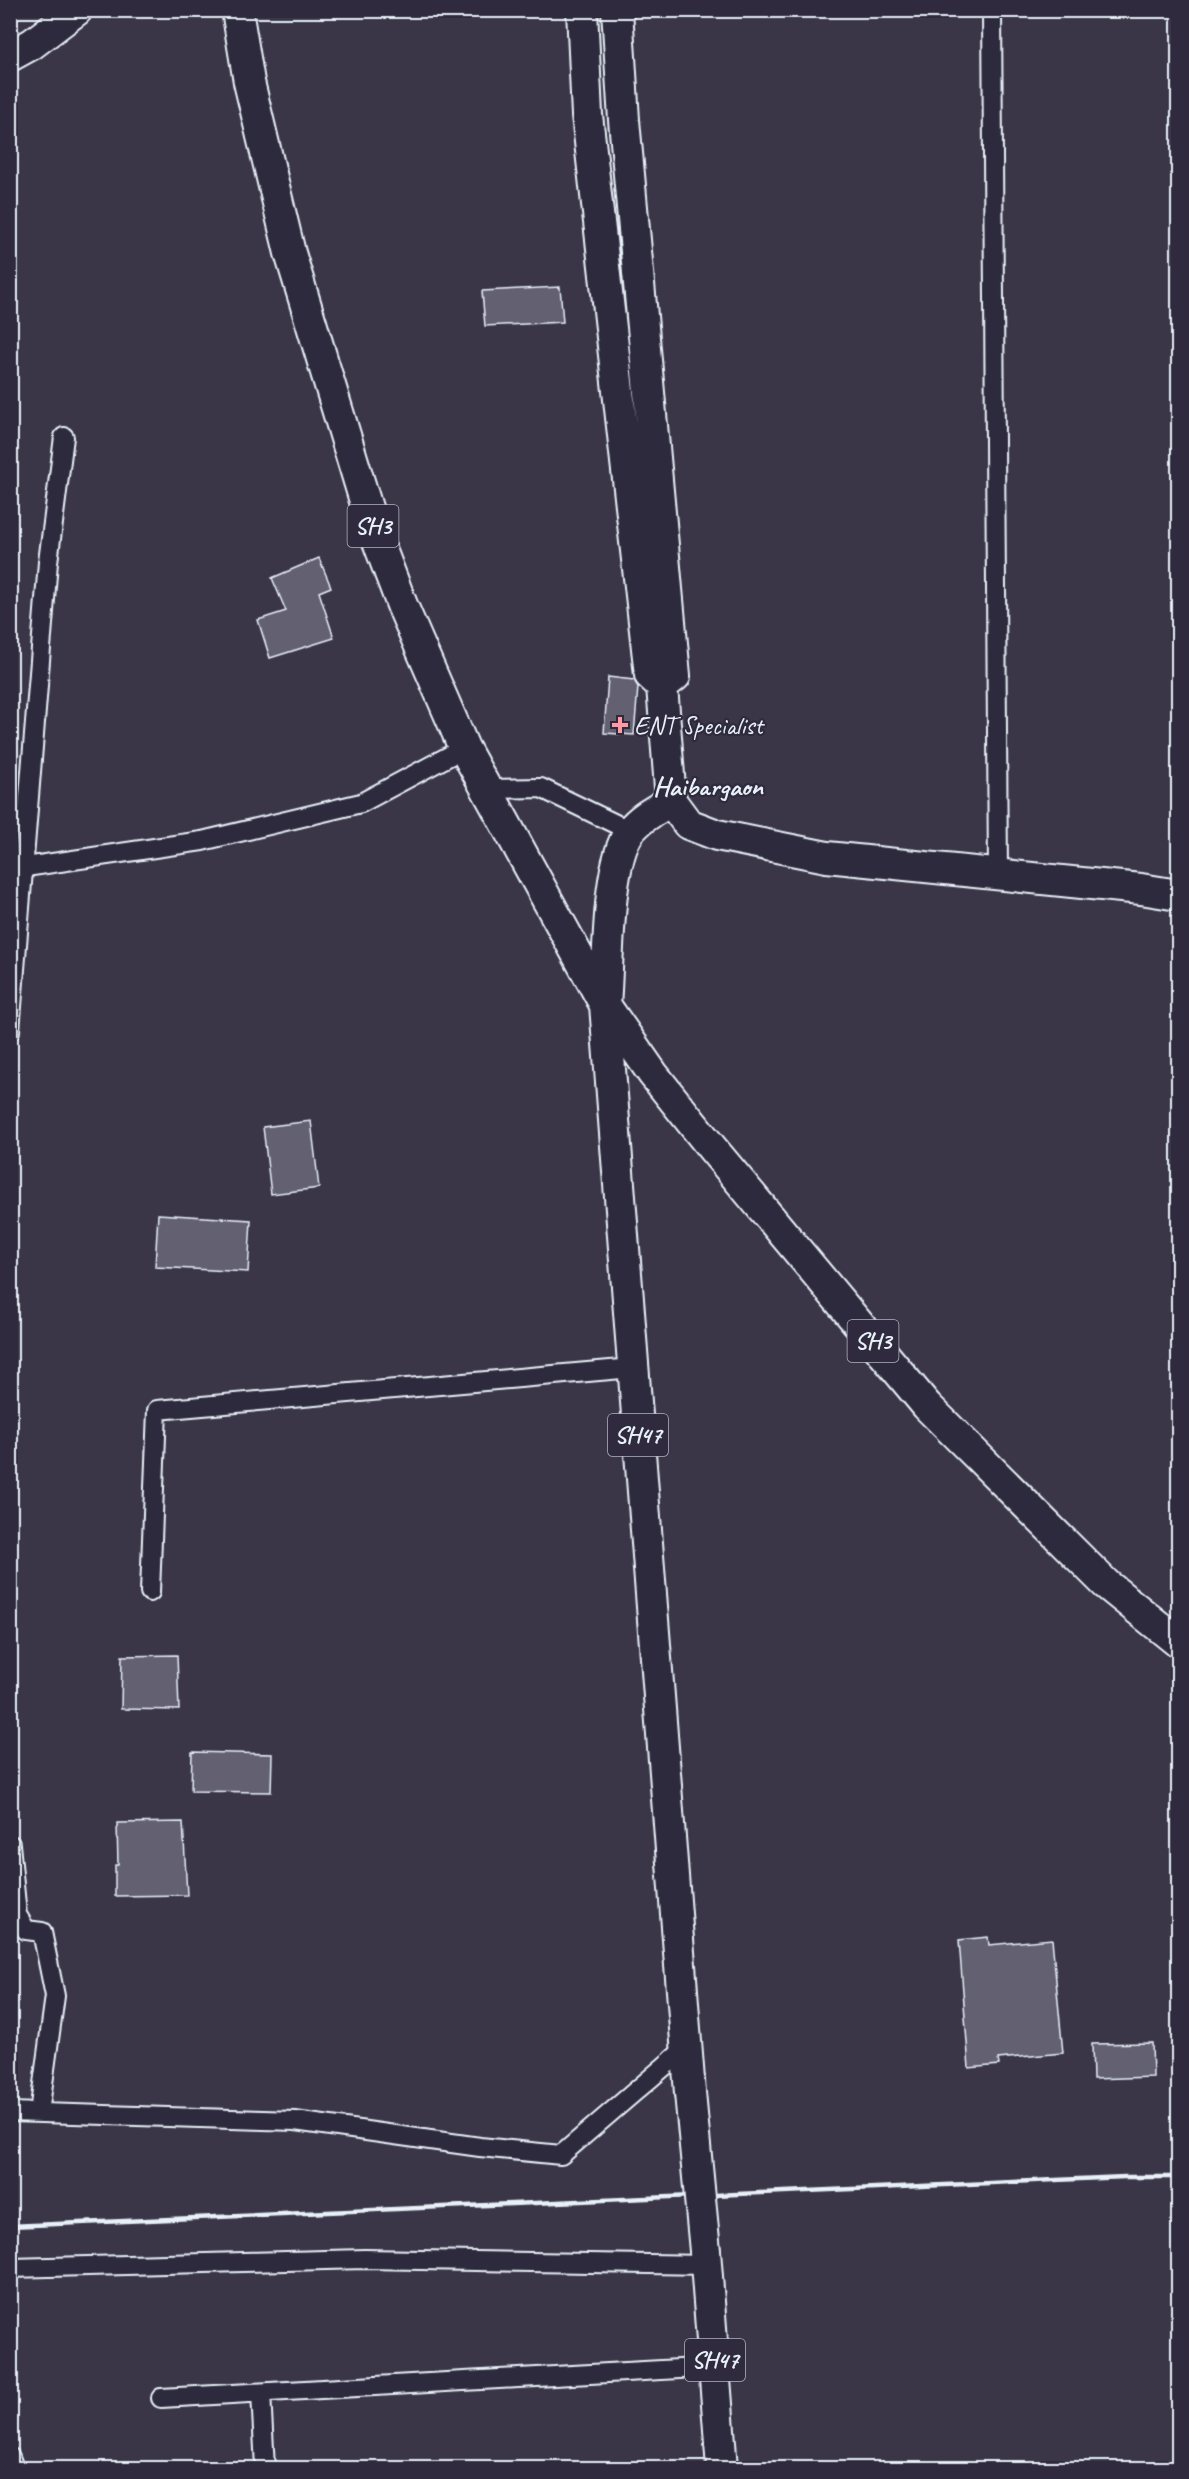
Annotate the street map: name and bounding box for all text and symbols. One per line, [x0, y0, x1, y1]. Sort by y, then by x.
road number: SH3 [348, 505, 398, 547]
place label: ENT Specialist [634, 709, 765, 742]
marker: ENT Specialist [611, 716, 629, 734]
district label: Haibargaon [653, 769, 765, 803]
road number: SH3 [848, 1320, 898, 1362]
road number: SH47 [608, 1414, 668, 1456]
road number: SH47 [685, 2339, 745, 2381]

